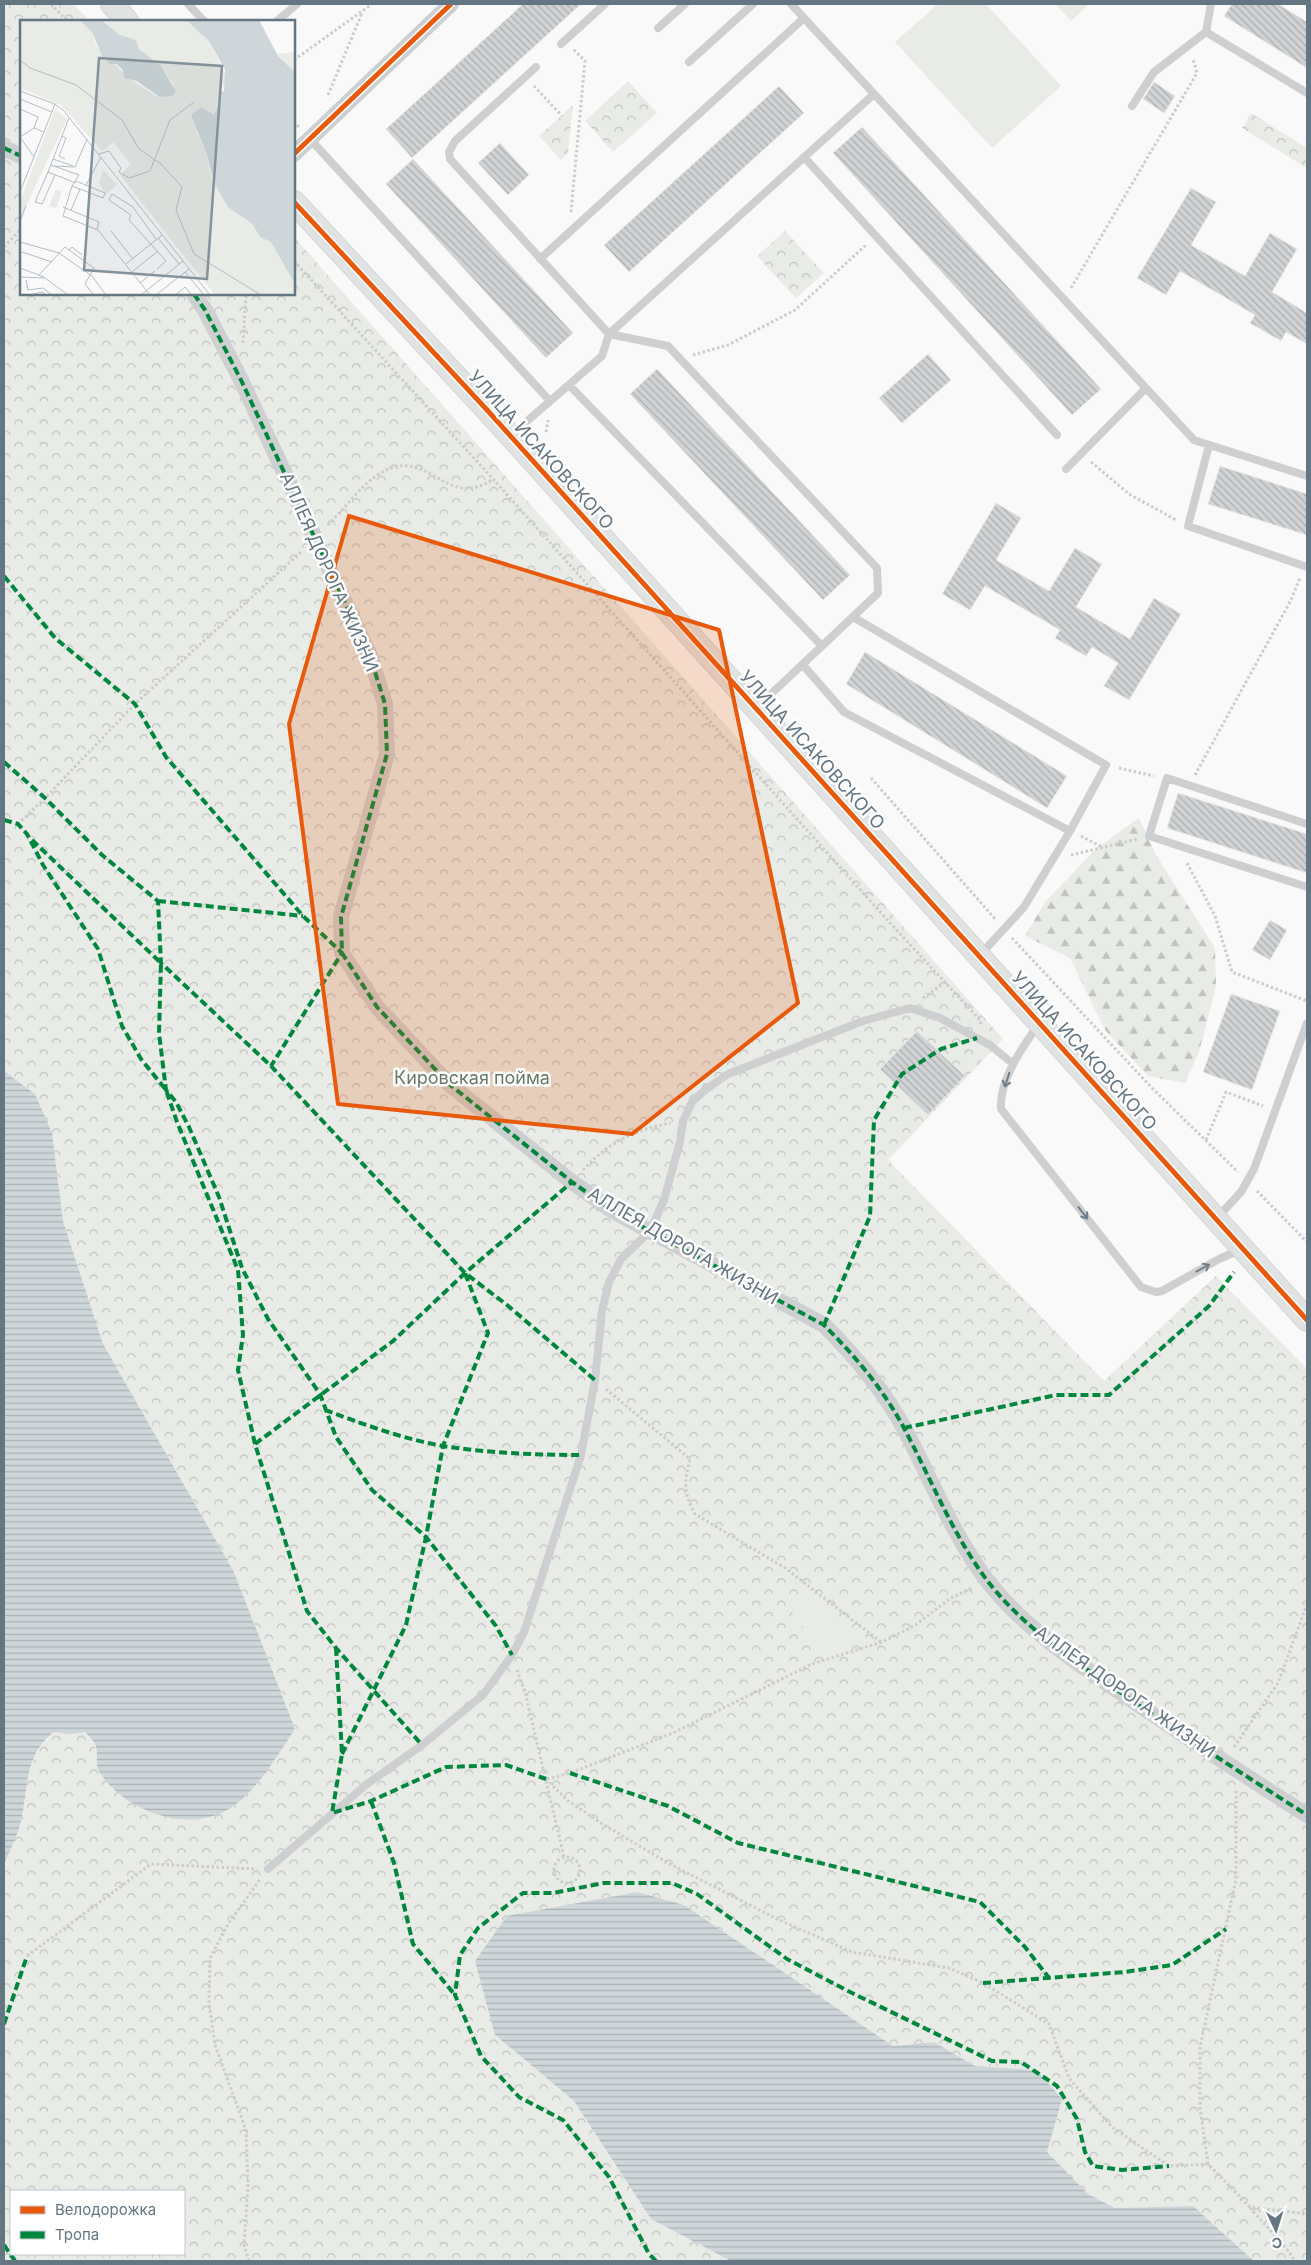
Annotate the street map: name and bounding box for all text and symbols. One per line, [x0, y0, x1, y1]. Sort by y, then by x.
inset map [20, 20, 295, 295]
street label: УЛИЦА ИСАКОВСКОГО [464, 366, 618, 533]
street label: АЛЛЕЯ ДОРОГА ЖИЗНИ [276, 469, 383, 675]
street label: УЛИЦА ИСАКОВСКОГО [735, 666, 889, 833]
street label: УЛИЦА ИСАКОВСКОГО [1007, 967, 1161, 1134]
park label: Кировская пойма [394, 1067, 550, 1088]
one-way arrow [1002, 1072, 1012, 1088]
street label: АЛЛЕЯ ДОРОГА ЖИЗНИ [585, 1183, 782, 1309]
one-way arrow [1077, 1207, 1088, 1220]
one-way arrow [1195, 1263, 1210, 1273]
street label: АЛЛЕЯ ДОРОГА ЖИЗНИ [1031, 1621, 1220, 1762]
legend [10, 2190, 185, 2255]
text: Велодорожка [55, 2200, 156, 2219]
north arrow [1251, 2205, 1301, 2255]
text: Тропа [55, 2225, 99, 2244]
text: С [1271, 2235, 1283, 2252]

